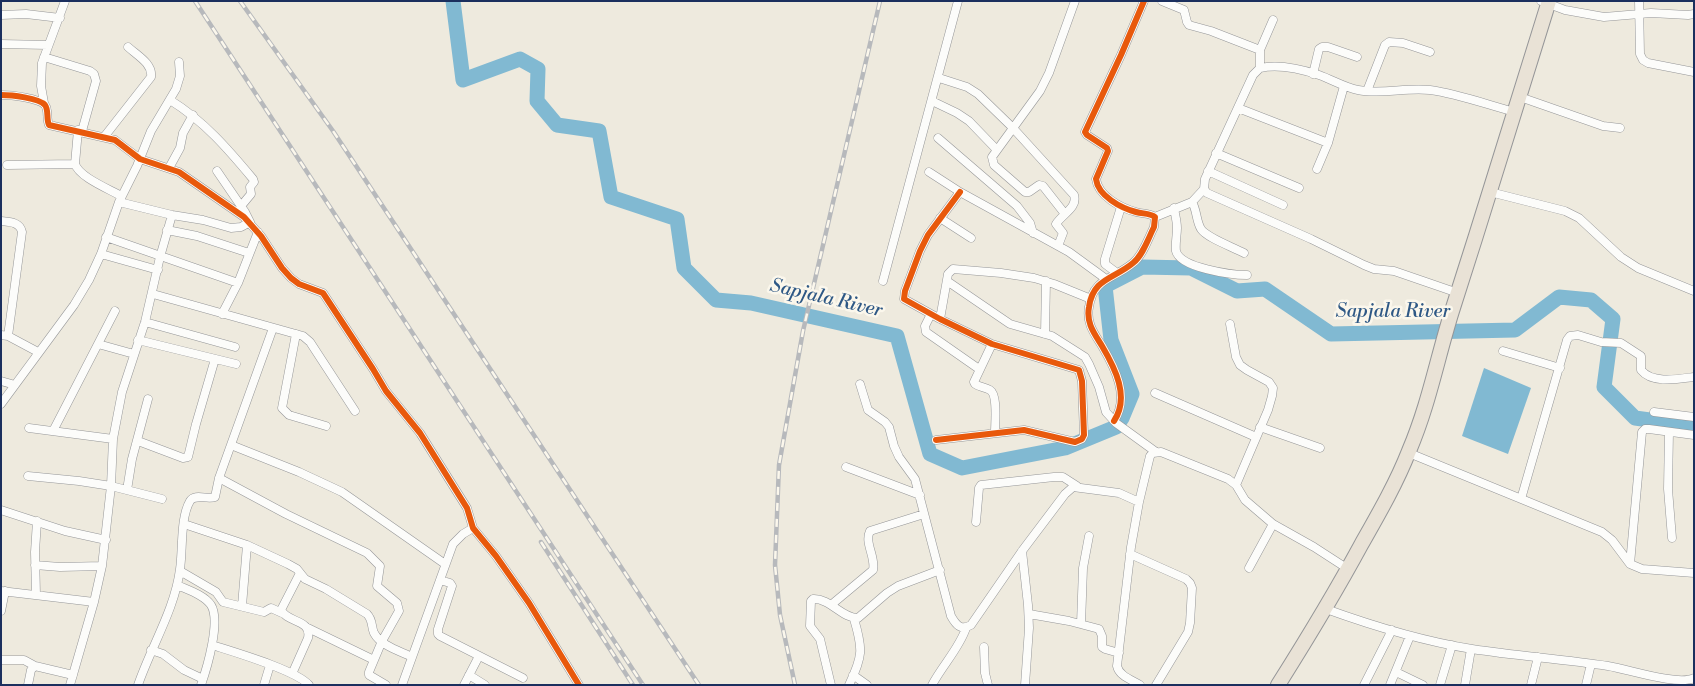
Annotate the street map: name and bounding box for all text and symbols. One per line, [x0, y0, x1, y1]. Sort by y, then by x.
water label: Sapjala River [768, 275, 884, 323]
water label: Sapjala River [1336, 301, 1450, 323]

